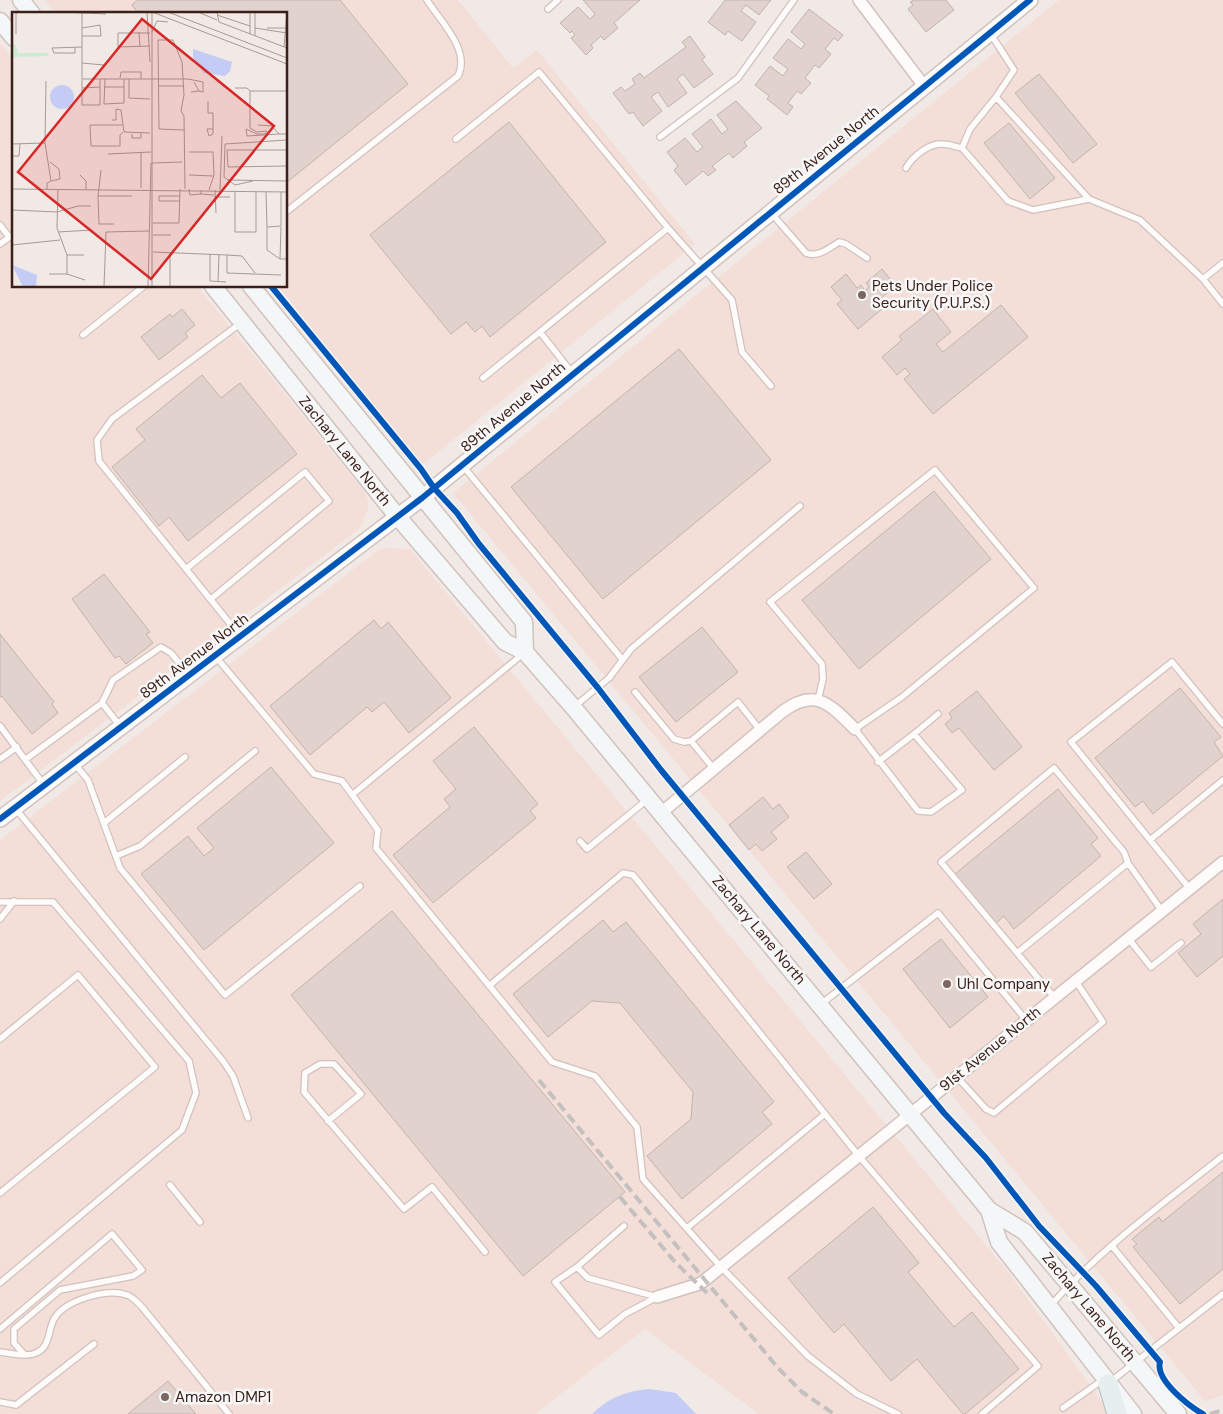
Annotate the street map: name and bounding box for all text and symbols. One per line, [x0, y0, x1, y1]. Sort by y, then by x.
inset map [12, 12, 288, 288]
street label: 89th Avenue North [769, 101, 883, 199]
place label: Pets Under Police Security (P.U.P.S.) [872, 276, 993, 313]
marker: Pets Under Police Security (P.U.P.S.) [856, 289, 868, 301]
street label: 89th Avenue North [456, 357, 570, 457]
street label: Zachary Lane North [294, 392, 396, 510]
street label: 89th Avenue North [136, 609, 252, 703]
street label: Zachary Lane North [708, 871, 810, 989]
place label: Uhl Company [957, 974, 1051, 994]
marker: Uhl Company [941, 978, 953, 990]
street label: 91st Avenue North [935, 1002, 1045, 1096]
street label: Zachary Lane North [1038, 1248, 1140, 1366]
place label: Amazon DMP1 [175, 1387, 271, 1407]
marker: Amazon DMP1 [159, 1391, 171, 1403]

